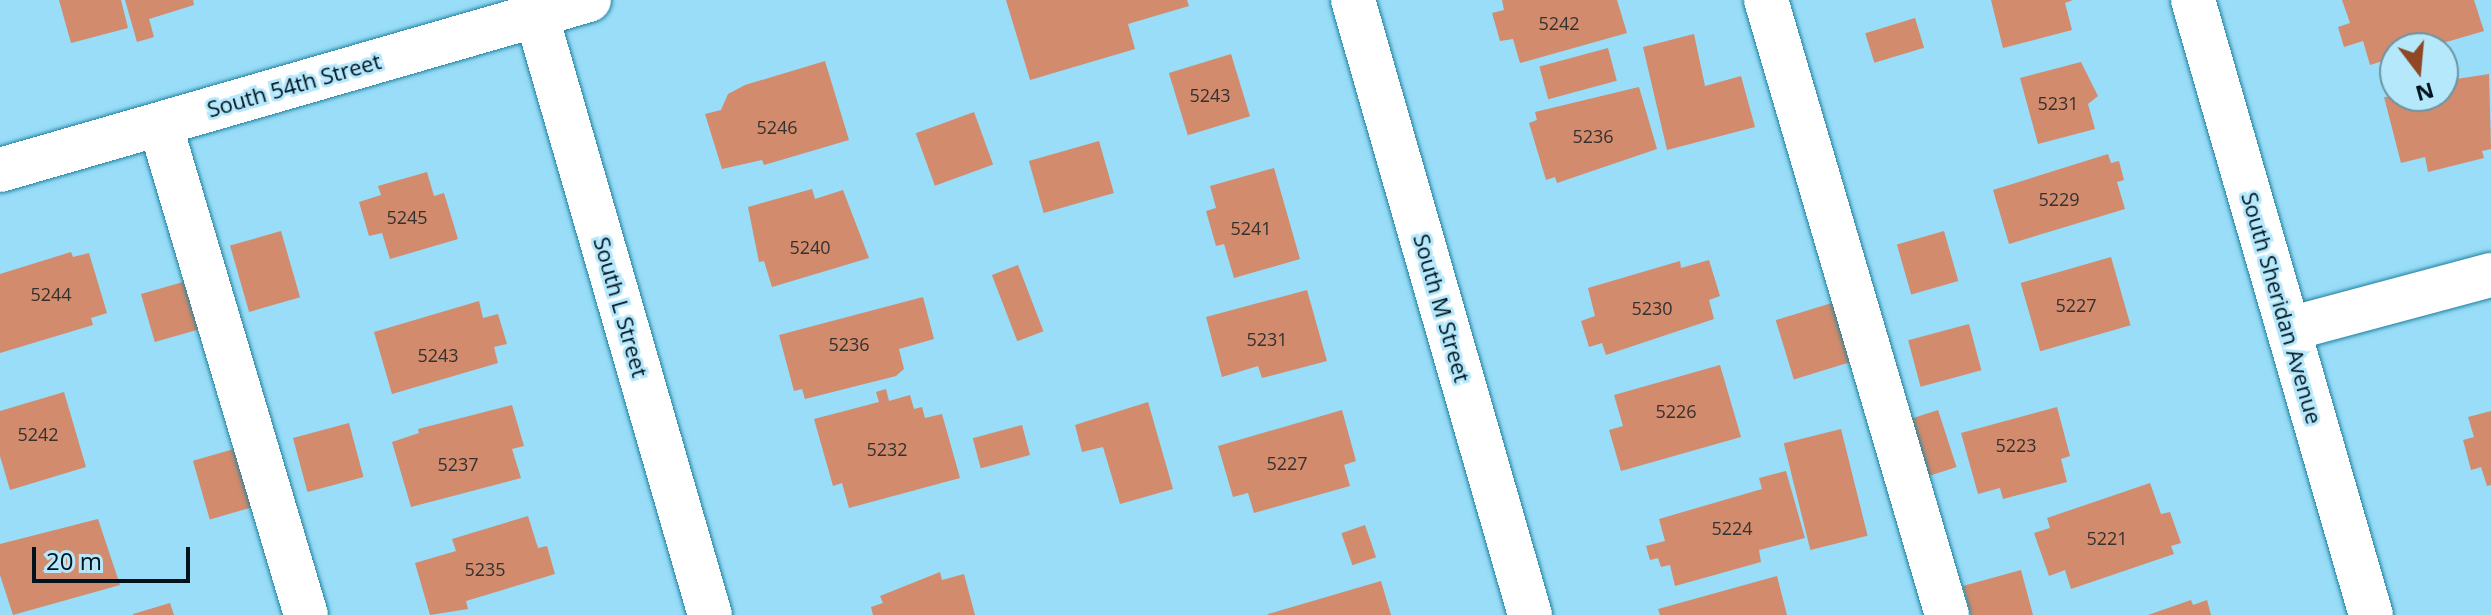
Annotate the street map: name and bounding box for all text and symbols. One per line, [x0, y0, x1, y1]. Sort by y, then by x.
house number: 5242 [1538, 12, 1580, 34]
north arrow [2379, 32, 2459, 112]
street label: South 54th Street [204, 48, 384, 122]
text: N [2412, 76, 2438, 110]
house number: 5243 [1189, 84, 1231, 106]
house number: 5231 [2037, 92, 2079, 114]
house number: 5246 [756, 116, 798, 138]
house number: 5236 [1572, 125, 1614, 147]
house number: 5229 [2038, 188, 2080, 210]
street label: South Sheridan Avenue [2236, 189, 2328, 427]
house number: 5245 [386, 206, 428, 228]
house number: 5241 [1230, 217, 1272, 239]
street label: South M Street [1408, 231, 1476, 385]
street label: South L Street [588, 234, 654, 380]
house number: 5240 [789, 236, 831, 258]
house number: 5244 [30, 283, 72, 305]
house number: 5227 [2055, 294, 2097, 316]
house number: 5230 [1631, 297, 1673, 319]
house number: 5231 [1246, 328, 1288, 350]
house number: 5236 [828, 333, 870, 355]
house number: 5243 [417, 344, 459, 366]
house number: 5226 [1655, 400, 1697, 422]
house number: 5242 [17, 423, 59, 445]
house number: 5223 [1995, 434, 2037, 456]
house number: 5232 [866, 438, 908, 460]
house number: 5227 [1266, 452, 1308, 474]
house number: 5237 [437, 453, 479, 475]
house number: 5224 [1711, 517, 1753, 539]
house number: 5221 [2086, 527, 2128, 549]
scale bar [36, 531, 194, 581]
text: 20 m [46, 544, 102, 577]
house number: 5235 [464, 558, 506, 580]

